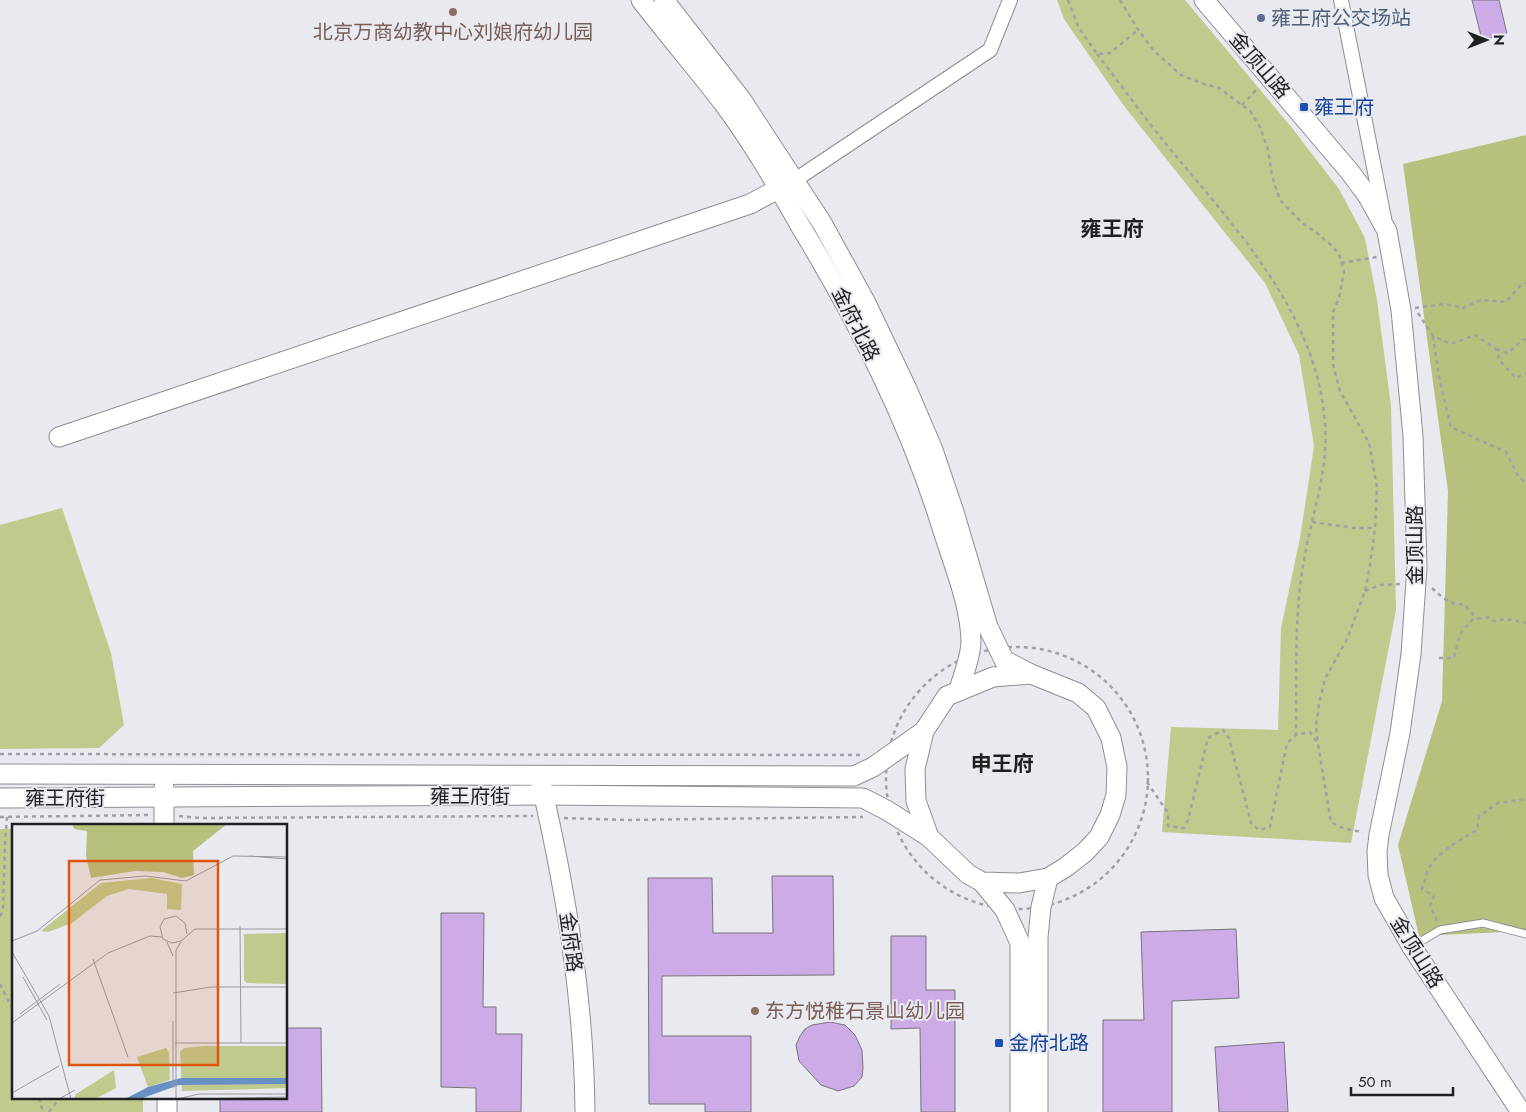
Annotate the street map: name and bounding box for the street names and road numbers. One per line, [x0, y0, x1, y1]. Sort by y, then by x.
street label: 金顶山路 [1222, 26, 1297, 105]
street label: 金府北路 [824, 282, 887, 366]
street label: 金顶山路 [1401, 505, 1430, 585]
street label: 雍王府街 [430, 782, 510, 811]
street label: 雍王府街 [25, 784, 105, 813]
street label: 金府路 [552, 910, 589, 974]
street label: 金顶山路 [1383, 911, 1450, 994]

